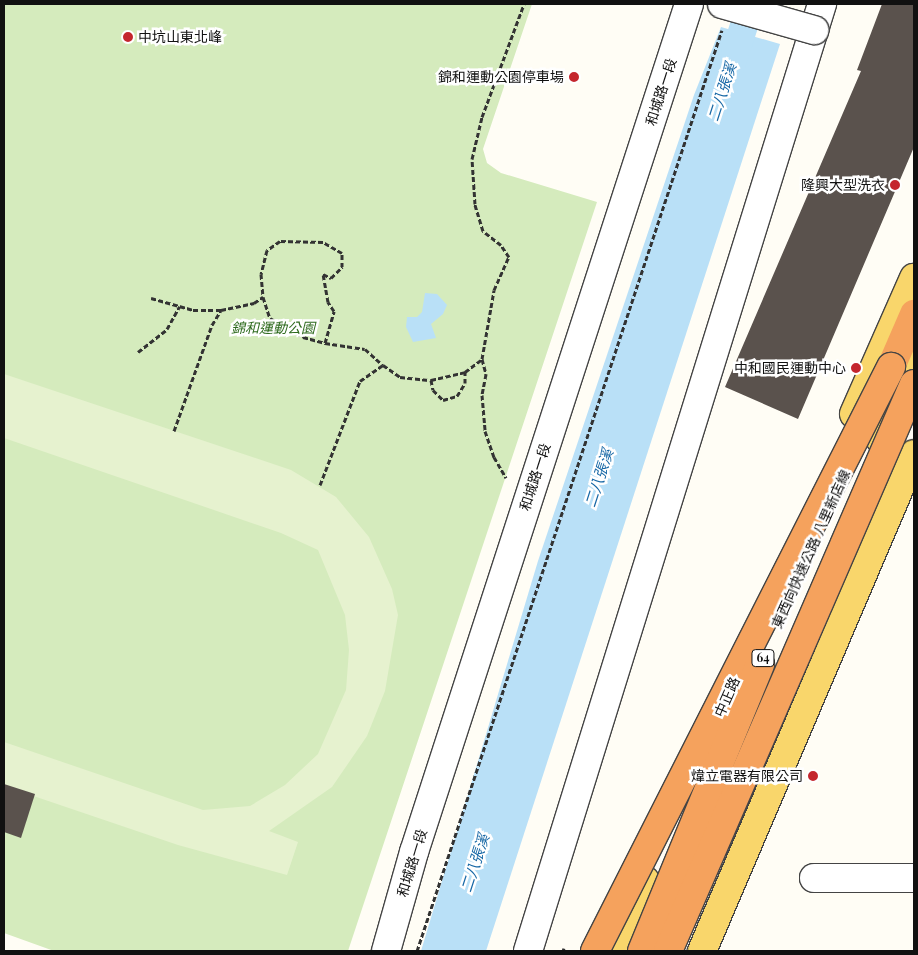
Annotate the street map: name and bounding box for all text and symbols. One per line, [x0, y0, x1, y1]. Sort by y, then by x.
place label: 中坑山東北峰 [138, 29, 222, 45]
marker: 中坑山東北峰 [122, 31, 134, 43]
street label: 和城路一段 [642, 56, 680, 128]
water label: 二八張溪 [704, 61, 740, 123]
place label: 錦和運動公園停車場 [438, 69, 564, 85]
marker: 錦和運動公園停車場 [568, 71, 580, 83]
place label: 隆興大型洗衣 [801, 177, 885, 193]
marker: 隆興大型洗衣 [889, 179, 901, 191]
park label: 錦和運動公園 [231, 320, 315, 336]
place label: 中和國民運動中心 [734, 360, 846, 376]
marker: 中和國民運動中心 [850, 362, 862, 374]
street label: 和城路一段 [516, 441, 554, 513]
water label: 二八張溪 [581, 447, 617, 509]
street label: 東西向快速公路 八里新店線 [768, 467, 854, 631]
road number: 64 [750, 648, 776, 668]
street label: 中正路 [711, 674, 743, 720]
place label: 煒立電器有限公司 [691, 768, 803, 784]
marker: 煒立電器有限公司 [807, 770, 819, 782]
street label: 和城路一段 [394, 827, 430, 899]
water label: 二八張溪 [457, 832, 493, 894]

